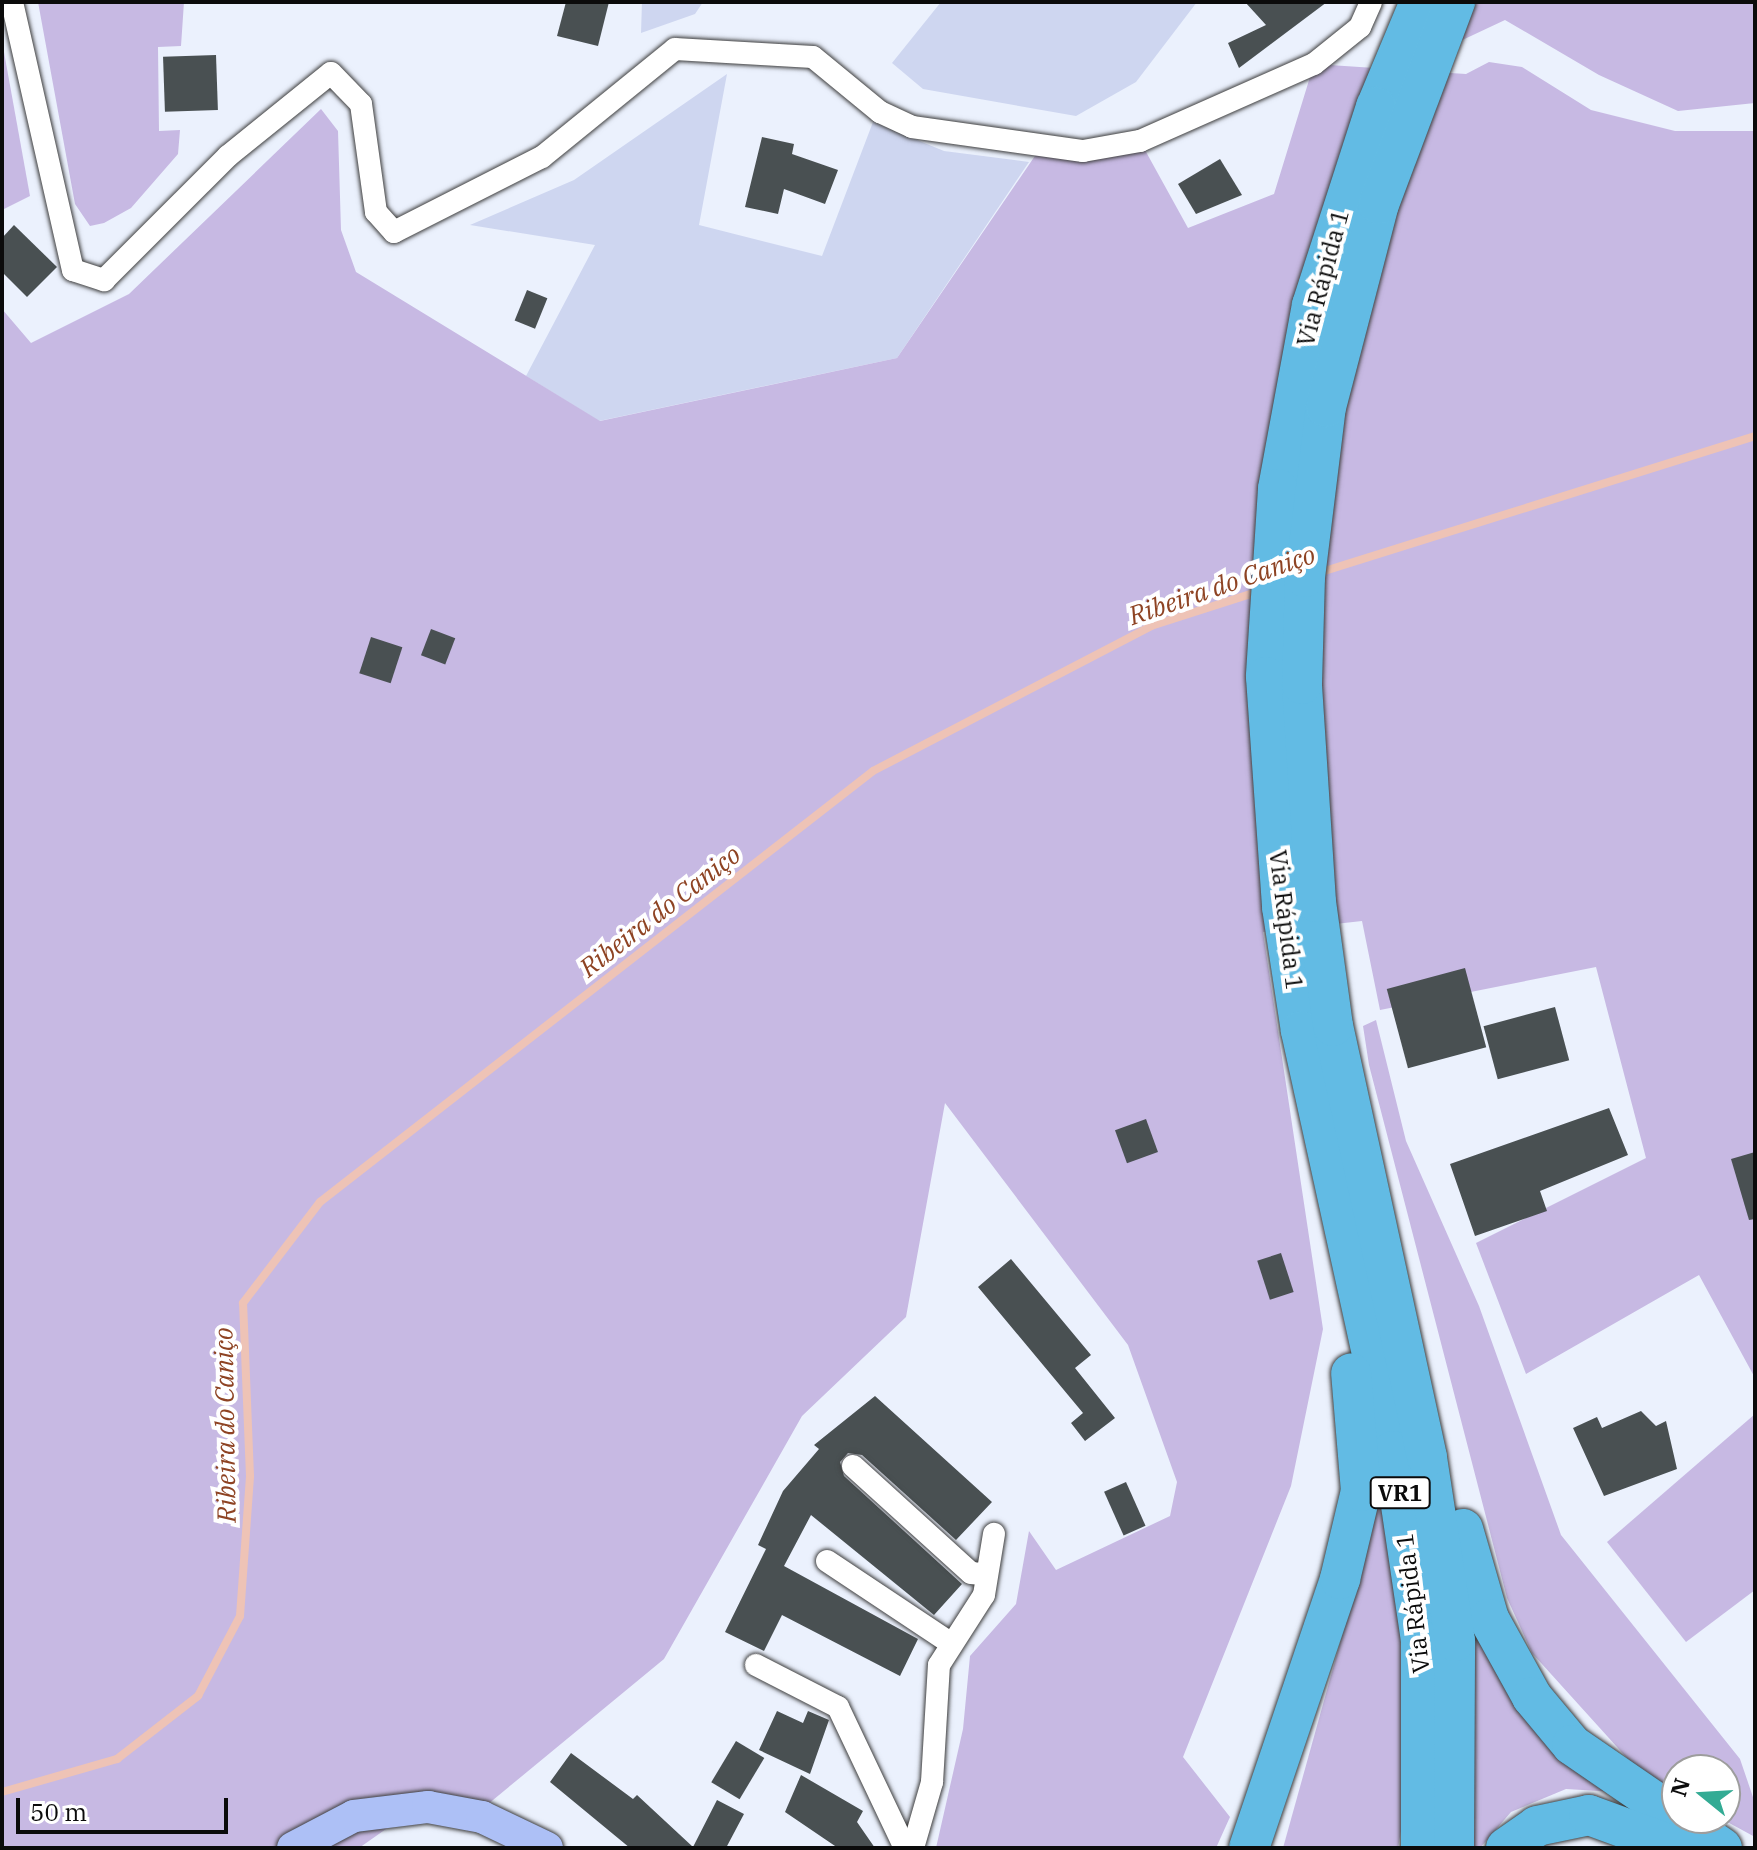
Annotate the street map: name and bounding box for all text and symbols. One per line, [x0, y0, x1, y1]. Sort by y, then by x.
street label: Via Rápida 1 [1291, 206, 1355, 350]
water label: Ribeira do Caniço [1125, 538, 1319, 632]
water label: Ribeira do Caniço [573, 839, 747, 983]
street label: Via Rápida 1 [1263, 848, 1309, 992]
water label: Ribeira do Caniço [208, 1327, 242, 1523]
road number: VR1 [1368, 1475, 1432, 1511]
street label: Via Rápida 1 [1390, 1531, 1436, 1675]
north arrow [1661, 1754, 1741, 1834]
text: N [1663, 1774, 1696, 1800]
scale bar [20, 1782, 232, 1832]
text: 50 m [30, 1796, 87, 1828]

